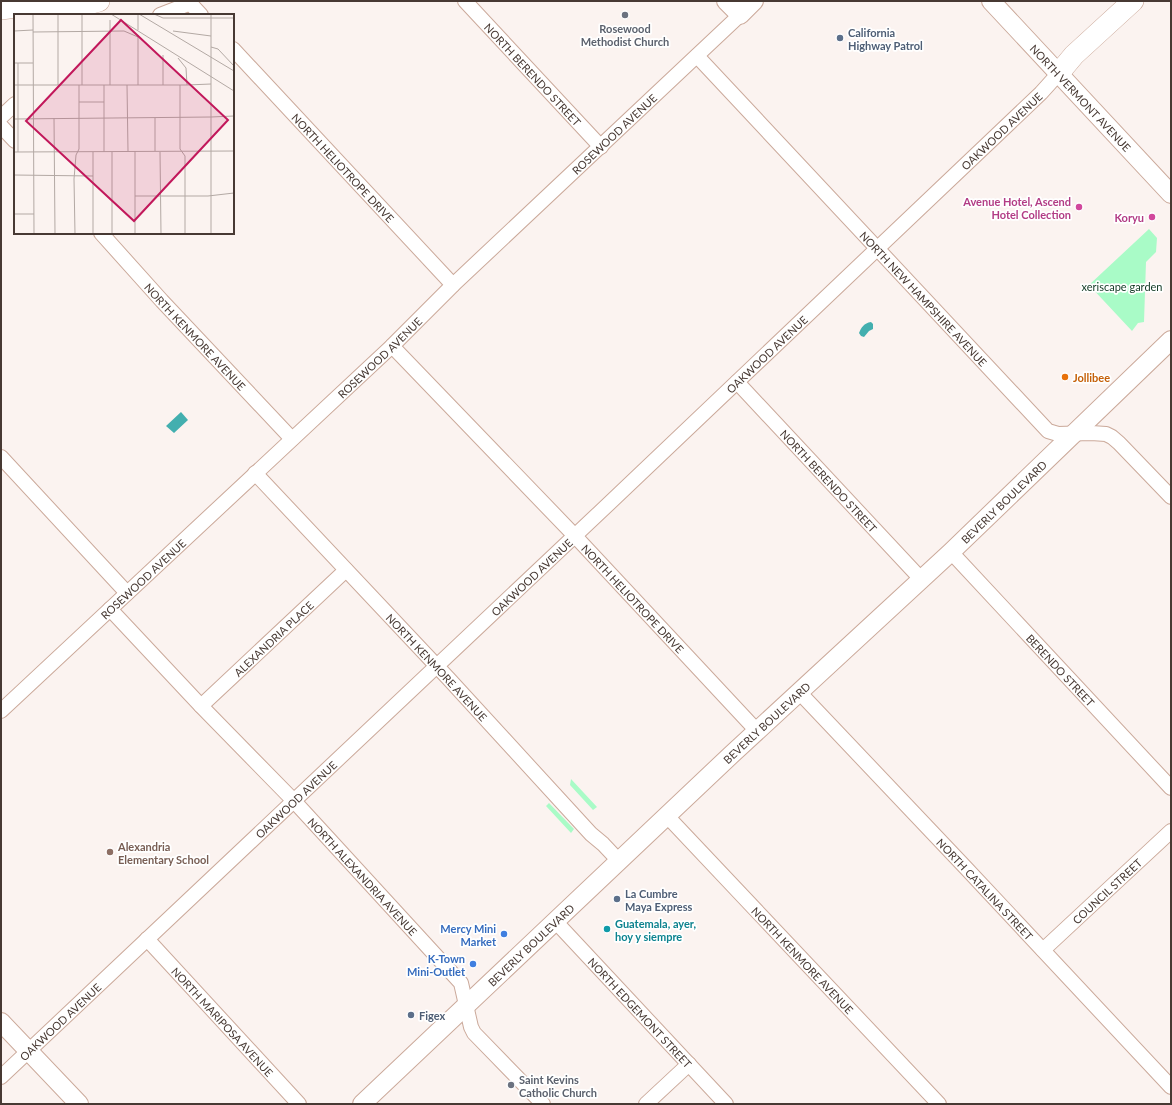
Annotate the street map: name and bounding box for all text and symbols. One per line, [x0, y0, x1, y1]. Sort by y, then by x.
marker: Rosewood Methodist Church [620, 10, 630, 20]
inset map [14, 14, 234, 234]
street label: NORTH BERENDO STREET [482, 20, 584, 128]
place label: Rosewood Methodist Church [581, 22, 669, 48]
place label: California Highway Patrol [848, 26, 923, 52]
marker: California Highway Patrol [835, 33, 845, 43]
street label: NORTH VERMONT AVENUE [1028, 41, 1134, 154]
street label: OAKWOOD AVENUE [958, 89, 1044, 172]
street label: ROSEWOOD AVENUE [569, 91, 659, 177]
street label: NORTH HELIOTROPE DRIVE [290, 111, 397, 224]
place label: Avenue Hotel, Ascend Hotel Collection [962, 195, 1071, 221]
marker: Avenue Hotel, Ascend Hotel Collection [1074, 202, 1084, 212]
place label: Koryu [1114, 211, 1144, 224]
marker: Koryu [1147, 212, 1157, 222]
street label: NORTH NEW HAMPSHIRE AVENUE [858, 228, 990, 368]
street label: NORTH KENMORE AVENUE [142, 280, 249, 393]
park label: xeriscape garden [1081, 280, 1163, 293]
street label: OAKWOOD AVENUE [723, 312, 810, 395]
street label: ROSEWOOD AVENUE [335, 314, 424, 400]
place label: Jollibee [1073, 371, 1110, 384]
marker: Jollibee [1060, 372, 1070, 382]
street label: NORTH BERENDO STREET [778, 427, 880, 535]
street label: BEVERLY BOULEVARD [958, 457, 1049, 546]
street label: ROSEWOOD AVENUE [98, 536, 188, 621]
street label: OAKWOOD AVENUE [488, 536, 575, 618]
street label: NORTH HELIOTROPE DRIVE [579, 541, 687, 655]
street label: ALEXANDRIA PLACE [231, 598, 316, 679]
street label: NORTH KENMORE AVENUE [384, 611, 490, 723]
street label: BERENDO STREET [1024, 631, 1098, 709]
street label: BEVERLY BOULEVARD [720, 679, 813, 766]
street label: OAKWOOD AVENUE [252, 758, 339, 840]
street label: NORTH ALEXANDRIA AVENUE [306, 815, 420, 938]
street label: NORTH CATALINA STREET [935, 835, 1036, 943]
place label: Alexandria Elementary School [117, 840, 209, 866]
marker: Alexandria Elementary School [105, 847, 115, 857]
street label: COUNCIL STREET [1069, 855, 1144, 926]
place label: La Cumbre Maya Express [625, 887, 693, 913]
marker: La Cumbre Maya Express [612, 894, 622, 904]
street label: BEVERLY BOULEVARD [485, 901, 576, 988]
street label: NORTH KENMORE AVENUE [749, 904, 856, 1016]
place label: Guatemala, ayer, hoy y siempre [615, 917, 696, 943]
place label: Mercy Mini Market [440, 922, 497, 948]
marker: Guatemala, ayer, hoy y siempre [602, 924, 612, 934]
marker: Mercy Mini Market [499, 929, 509, 939]
place label: K-Town Mini-Outlet [407, 952, 466, 978]
street label: NORTH EDGEMONT STREET [586, 955, 695, 1070]
marker: K-Town Mini-Outlet [468, 959, 478, 969]
street label: NORTH MARIPOSA AVENUE [169, 964, 276, 1079]
street label: OAKWOOD AVENUE [17, 980, 103, 1063]
place label: Figex [419, 1009, 446, 1022]
marker: Figex [406, 1010, 416, 1020]
place label: Saint Kevins Catholic Church [519, 1073, 597, 1099]
marker: Saint Kevins Catholic Church [506, 1080, 516, 1090]

